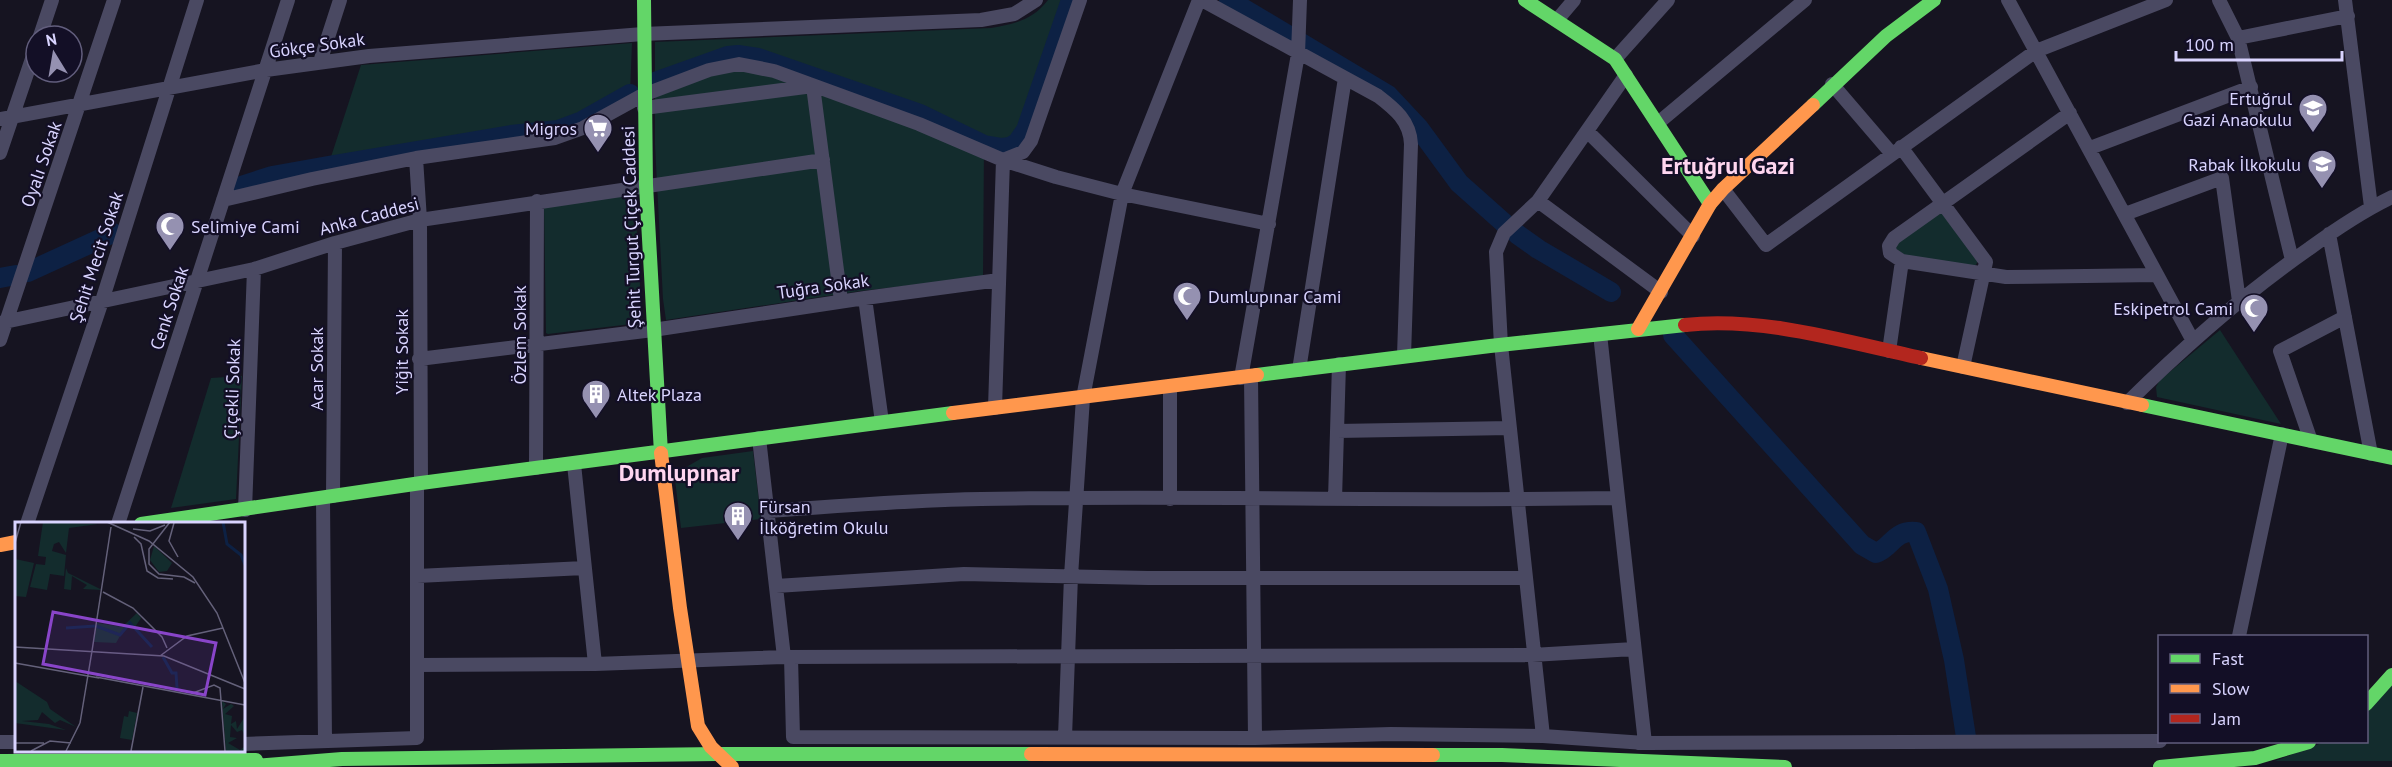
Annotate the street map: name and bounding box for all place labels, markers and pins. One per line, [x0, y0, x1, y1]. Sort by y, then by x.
place label: Ertuğrul Gazi Anaokulu [2183, 87, 2293, 131]
school or university icon: Ertuğrul Gazi Anaokulu [2297, 92, 2329, 134]
supermarket icon: Migros [582, 112, 614, 154]
place label: Migros [525, 117, 577, 140]
school or university icon: Rabak İlkokulu [2306, 148, 2338, 190]
place label: Rabak İlkokulu [2188, 153, 2301, 176]
mosque icon: Selimiye Cami [154, 210, 186, 252]
place label: Selimiye Cami [191, 215, 300, 238]
mosque icon: Dumlupınar Cami [1171, 280, 1203, 322]
place label: Dumlupınar Cami [1208, 285, 1342, 308]
mosque icon: Eskipetrol Cami [2238, 292, 2270, 334]
place label: Eskipetrol Cami [2113, 297, 2233, 320]
building icon: Altek Plaza [580, 378, 612, 420]
place label: Altek Plaza [617, 383, 702, 406]
place label: Fürsan İlköğretim Okulu [759, 495, 888, 539]
building icon: Fürsan İlköğretim Okulu [722, 500, 754, 542]

